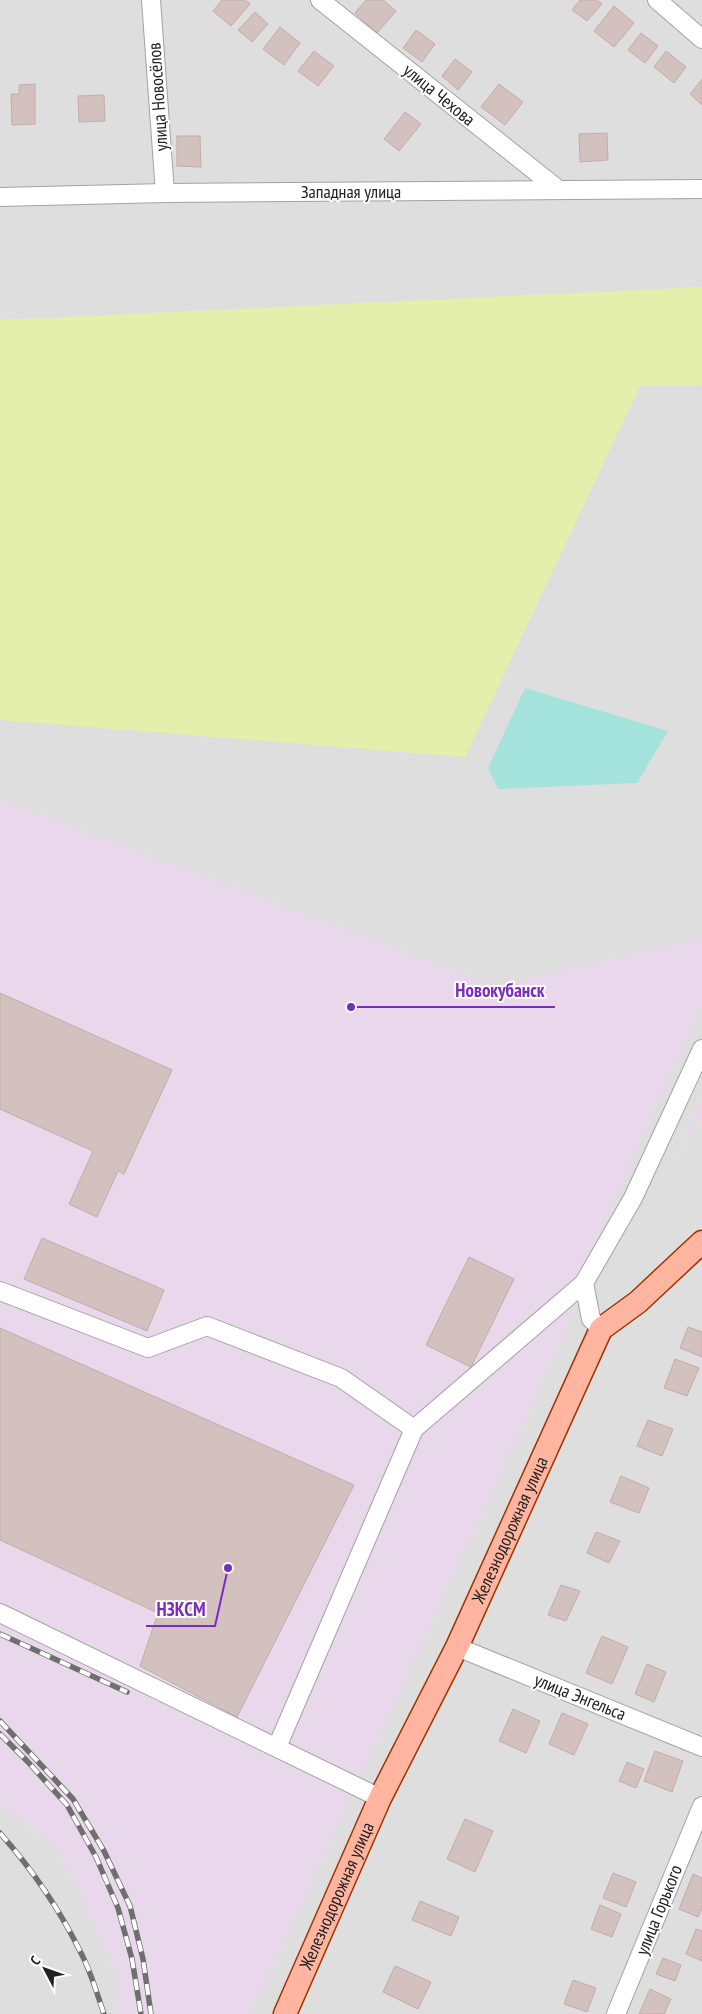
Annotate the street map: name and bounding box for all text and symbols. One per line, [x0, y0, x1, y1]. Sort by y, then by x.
street label: улица Новосёлов [142, 42, 173, 152]
street label: улица Чехова [399, 59, 480, 131]
street label: Западная улица [301, 180, 401, 203]
callout: Новокубанск [446, 973, 555, 1007]
text: Новокубанск [455, 978, 545, 1002]
street label: Железнодорожная улица [466, 1453, 553, 1608]
callout: НЗКСМ [146, 1592, 215, 1626]
text: НЗКСМ [156, 1597, 206, 1621]
street label: улица Энгельса [531, 1668, 629, 1725]
street label: Железнодорожная улица [294, 1818, 379, 1974]
street label: улица Горького [630, 1861, 687, 1958]
north arrow [20, 1944, 70, 1994]
text: С [26, 1952, 44, 1969]

